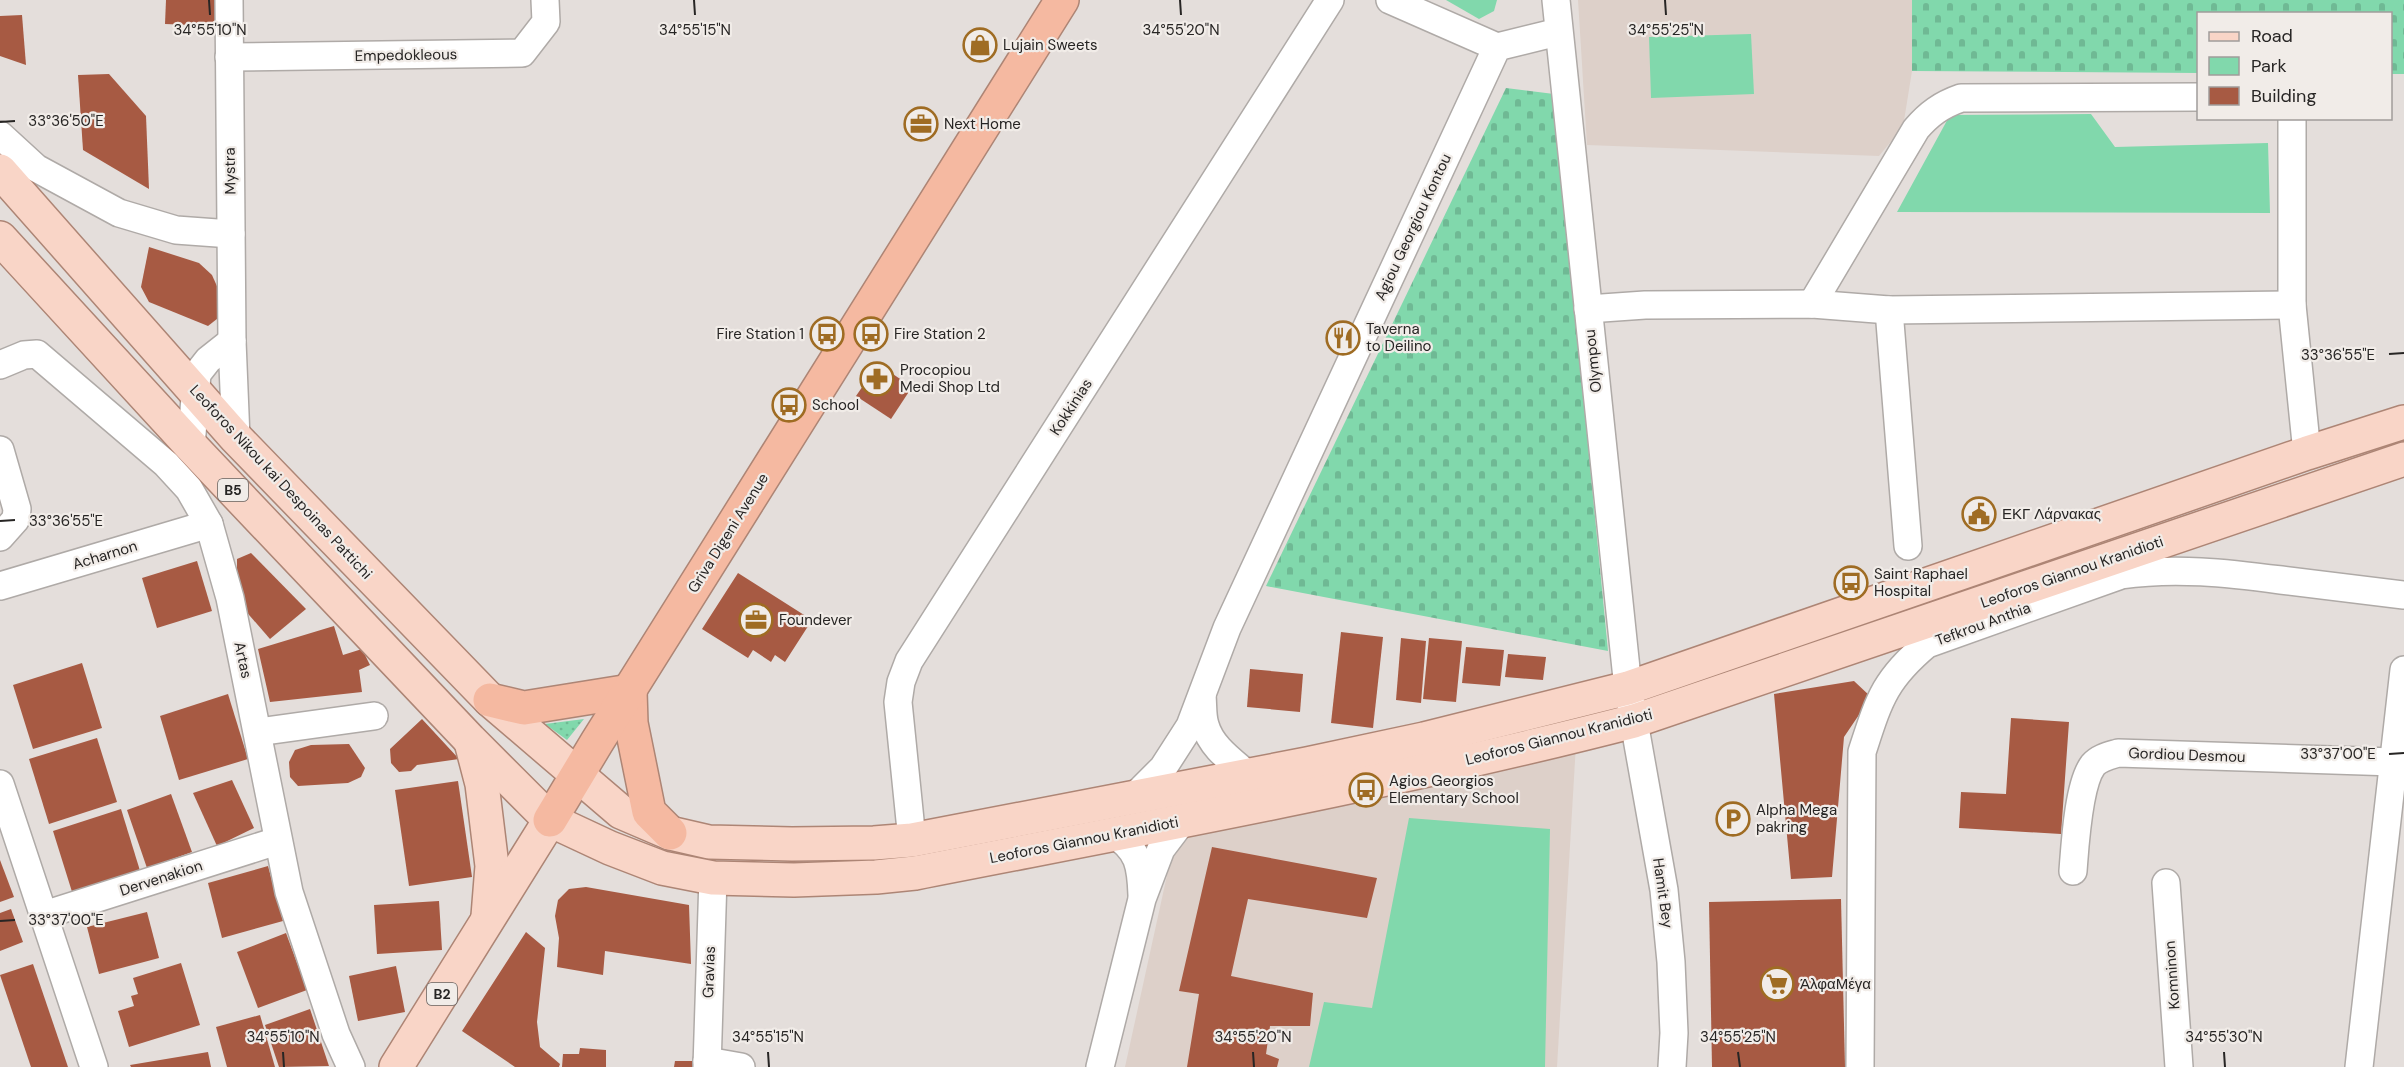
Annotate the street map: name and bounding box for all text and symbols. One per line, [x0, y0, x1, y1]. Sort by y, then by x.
legend [2197, 12, 2392, 120]
text: 34°55'10"N [173, 20, 247, 40]
text: 34°55'15"N [659, 20, 731, 40]
text: 34°55'20"N [1142, 20, 1220, 40]
text: 34°55'25"N [1628, 20, 1704, 40]
text: Road [2251, 24, 2293, 48]
shop icon: Lujain Sweets [962, 27, 998, 63]
place label: Lujain Sweets [1003, 35, 1098, 55]
street label: Empedokleous [355, 44, 457, 66]
text: Park [2251, 54, 2287, 78]
text: Building [2251, 84, 2316, 108]
office icon: Next Home [903, 106, 939, 142]
text: 33°36'50"E [28, 111, 104, 131]
place label: Next Home [944, 114, 1021, 134]
street label: Mystra [220, 147, 240, 195]
street label: Agiou Georgiou Kontou [1370, 150, 1456, 304]
bus stop icon: Fire Station 1 [809, 316, 845, 352]
bus stop icon: Fire Station 2 [853, 316, 889, 352]
place label: Taverna to Deilino [1366, 319, 1432, 356]
restaurant icon: Taverna to Deilino [1325, 320, 1361, 356]
place label: Fire Station 1 [716, 324, 804, 344]
place label: Fire Station 2 [894, 324, 986, 344]
street label: Olympou [1580, 328, 1606, 394]
text: 33°36'55"E [2301, 345, 2375, 365]
place label: Procopiou Medi Shop Ltd [900, 360, 1000, 397]
pharmacy icon: Procopiou Medi Shop Ltd [859, 361, 895, 397]
street label: Kokkinias [1045, 375, 1097, 439]
street label: Leoforos Nikou kai Despoinas Pattichi [185, 380, 377, 584]
bus stop icon: School [771, 387, 807, 423]
place label: School [812, 395, 859, 415]
street label: Griva Digeni Avenue [683, 469, 773, 597]
road number: B5 [218, 479, 248, 501]
public building icon: ΕΚΓ Λάρνακας [1961, 496, 1997, 532]
place label: ΕΚΓ Λάρνακας [2002, 504, 2101, 524]
text: 33°36'55"E [29, 511, 103, 531]
street label: Leoforos Giannou Kranidioti [1978, 531, 2166, 613]
street label: Acharnon [70, 536, 140, 574]
place label: Saint Raphael Hospital [1874, 564, 1968, 601]
bus stop icon: Saint Raphael Hospital [1833, 565, 1869, 601]
street label: Tefkrou Anthia [1933, 598, 2033, 650]
office icon: Foundever [738, 602, 774, 638]
place label: Foundever [779, 610, 852, 630]
street label: Artas [229, 640, 257, 680]
street label: Leoforos Giannou Kranidioti [1463, 704, 1655, 770]
street label: Gordiou Desmou [2128, 743, 2246, 767]
text: 33°37'00"E [2300, 744, 2376, 764]
place label: Agios Georgios Elementary School [1389, 771, 1519, 808]
bus stop icon: Agios Georgios Elementary School [1348, 772, 1384, 808]
place label: Alpha Mega pakring [1756, 800, 1837, 837]
parking icon: Alpha Mega pakring [1715, 801, 1751, 837]
street label: Leoforos Giannou Kranidioti [988, 812, 1180, 868]
street label: Dervenakion [117, 855, 205, 901]
street label: Hamit Bey [1648, 857, 1678, 930]
text: 33°37'00"E [28, 910, 104, 930]
street label: Komninon [2160, 940, 2184, 1010]
street label: Gravias [698, 946, 720, 998]
supermarket icon: ΆλφαΜέγα [1759, 966, 1795, 1002]
place label: ΆλφαΜέγα [1800, 974, 1871, 994]
road number: B2 [427, 983, 457, 1005]
text: 34°55'10"N [246, 1027, 320, 1047]
text: 34°55'15"N [732, 1027, 804, 1047]
text: 34°55'20"N [1214, 1027, 1292, 1047]
text: 34°55'25"N [1700, 1027, 1776, 1047]
text: 34°55'30"N [2185, 1027, 2263, 1047]

